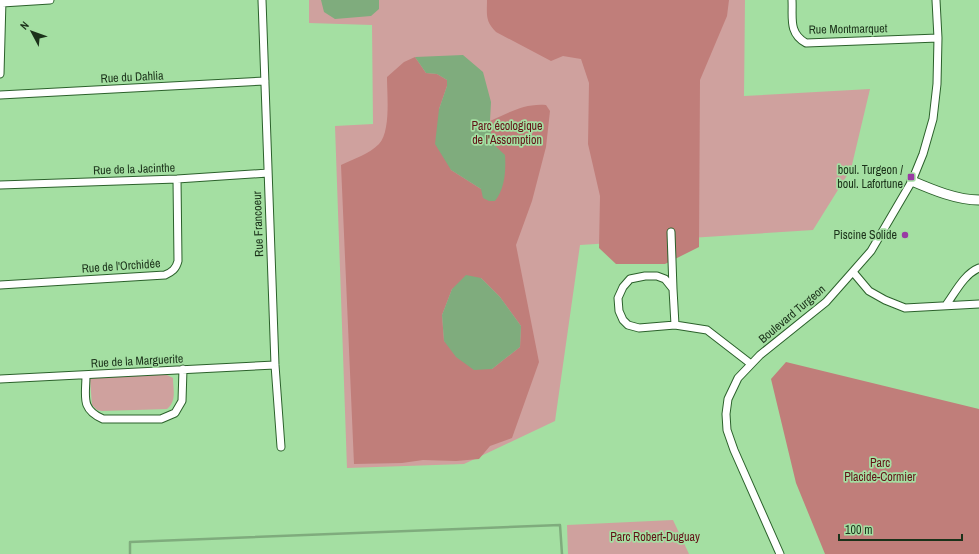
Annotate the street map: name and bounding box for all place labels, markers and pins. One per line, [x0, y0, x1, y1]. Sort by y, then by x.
place label: boul. Turgeon / boul. Lafortune [837, 162, 903, 192]
marker: boul. Turgeon / boul. Lafortune [906, 172, 916, 182]
place label: Piscine Solide [834, 227, 897, 243]
marker: Piscine Solide [900, 230, 910, 240]

